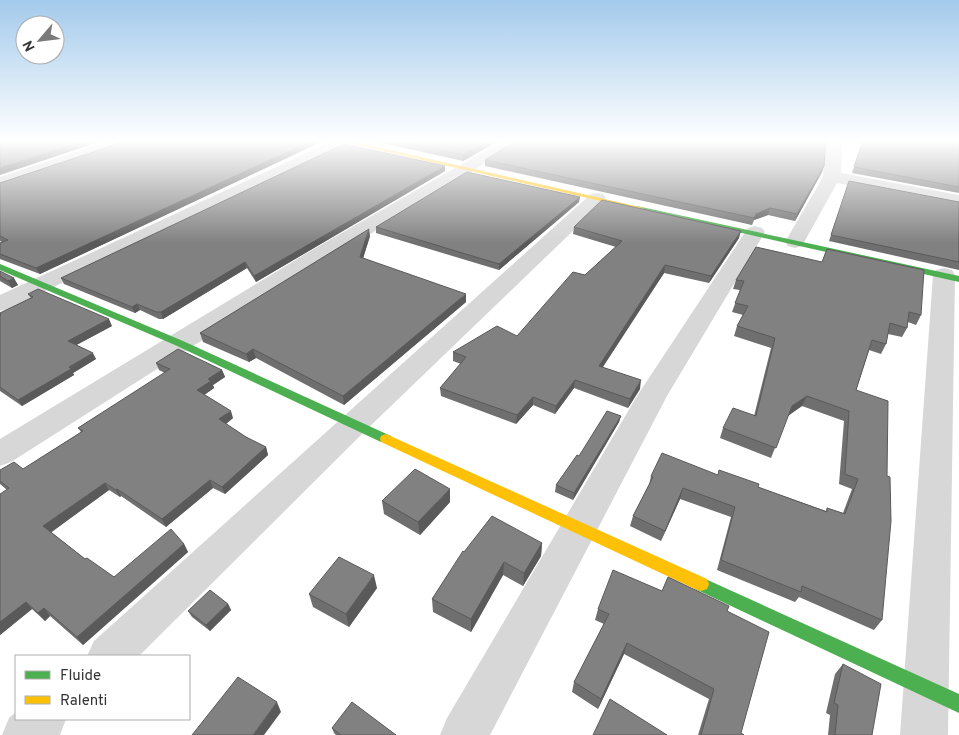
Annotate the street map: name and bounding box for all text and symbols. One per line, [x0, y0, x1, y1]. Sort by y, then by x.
north arrow [15, 15, 65, 65]
text: N [20, 37, 40, 54]
legend [15, 655, 190, 720]
text: Fluide [60, 667, 101, 686]
text: Ralenti [60, 692, 107, 711]

